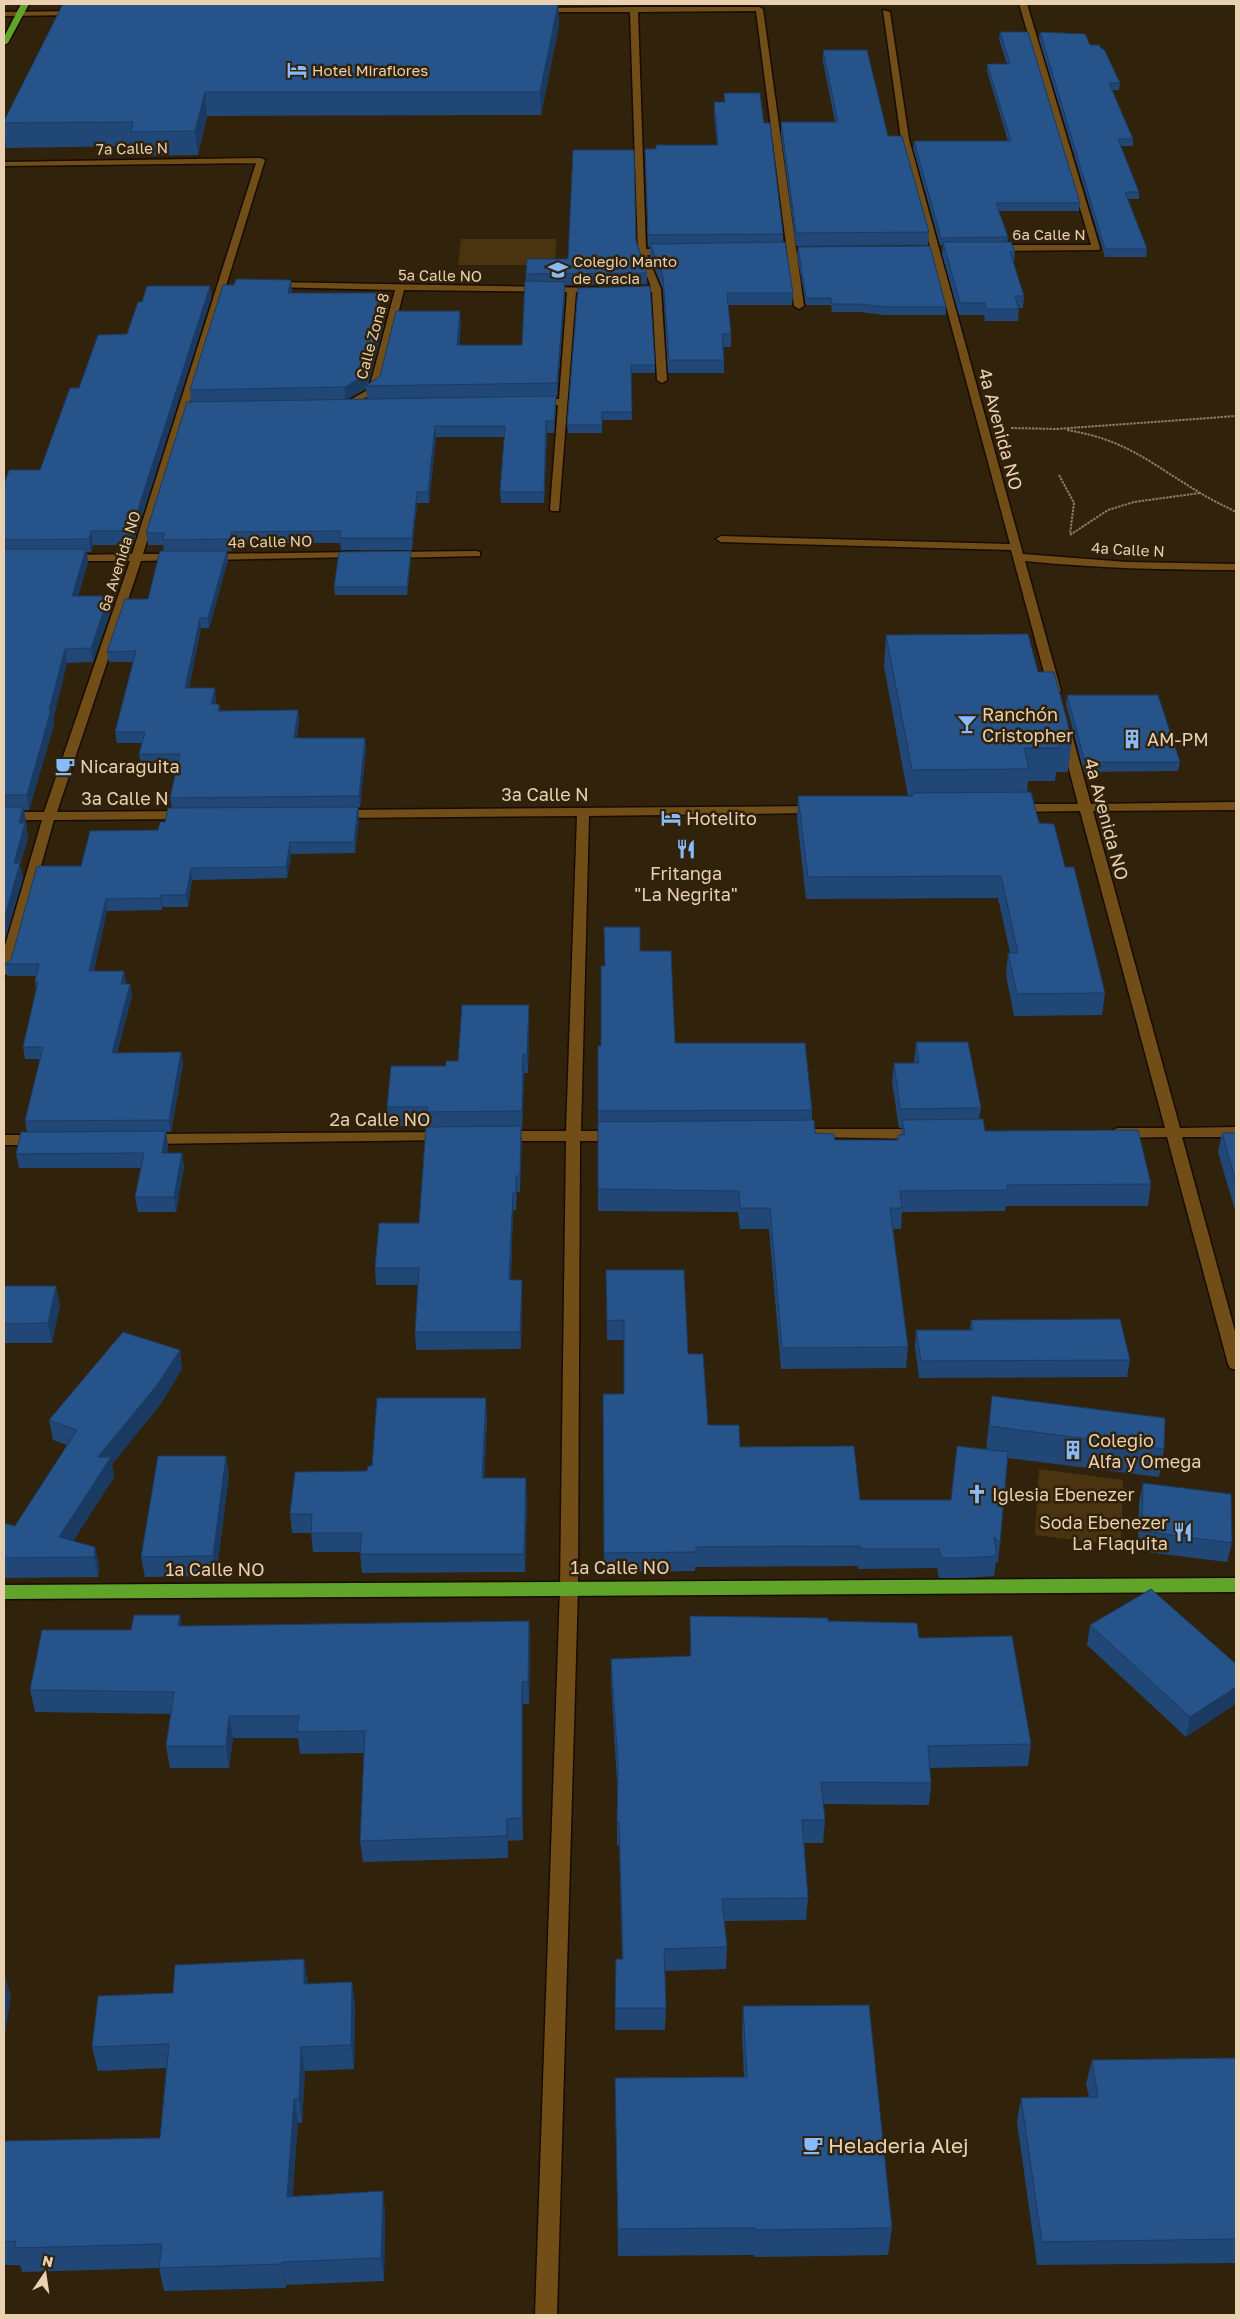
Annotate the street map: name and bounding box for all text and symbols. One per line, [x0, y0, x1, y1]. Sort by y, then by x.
hotel icon: Hotel Miraflores [286, 59, 308, 81]
place label: Hotel Miraflores [312, 61, 428, 79]
street label: 7a Calle N [96, 138, 168, 158]
street label: 6a Calle N [1012, 225, 1086, 243]
place label: Colegio Manto de Gracia [573, 252, 677, 287]
school or university icon: Colegio Manto de Gracia [547, 259, 569, 281]
street label: 5a Calle NO [398, 265, 482, 285]
street label: Calle Zona 8 [352, 291, 392, 381]
street label: 4a Avenida NO [974, 366, 1028, 492]
street label: 6a Avenida NO [94, 509, 144, 613]
street label: 4a Calle NO [228, 531, 312, 551]
street label: 4a Calle N [1091, 538, 1165, 560]
place label: Ranchón Cristopher [982, 703, 1073, 746]
bar icon: Ranchón Cristopher [956, 713, 978, 735]
building icon: AM-PM [1121, 728, 1143, 750]
place label: AM-PM [1147, 728, 1209, 750]
cafe icon: Nicaraguita [54, 755, 76, 777]
place label: Nicaraguita [80, 755, 180, 777]
street label: 4a Avenida NO [1080, 756, 1134, 882]
street label: 3a Calle N [501, 783, 589, 805]
street label: 3a Calle N [81, 787, 169, 809]
hotel icon: Hotelito [660, 807, 682, 829]
place label: Hotelito [686, 807, 757, 829]
restaurant icon: Fritanga "La Negrita" [675, 838, 697, 860]
place label: Fritanga "La Negrita" [634, 862, 738, 905]
street label: 2a Calle NO [330, 1108, 430, 1130]
place label: Colegio Alfa y Omega [1088, 1429, 1202, 1472]
building icon: Colegio Alfa y Omega [1062, 1439, 1084, 1461]
church icon: Iglesia Ebenezer [966, 1483, 988, 1505]
place label: Iglesia Ebenezer [992, 1483, 1134, 1505]
place label: Soda Ebenezer La Flaquita [1039, 1511, 1168, 1554]
restaurant icon: Soda Ebenezer La Flaquita [1172, 1521, 1194, 1543]
street label: 1a Calle NO [570, 1556, 670, 1578]
street label: 1a Calle NO [165, 1558, 265, 1580]
place label: Heladeria Alej [828, 2132, 969, 2158]
cafe icon: Heladeria Alej [802, 2134, 824, 2156]
north arrow [20, 2249, 70, 2299]
text: N [41, 2251, 55, 2270]

